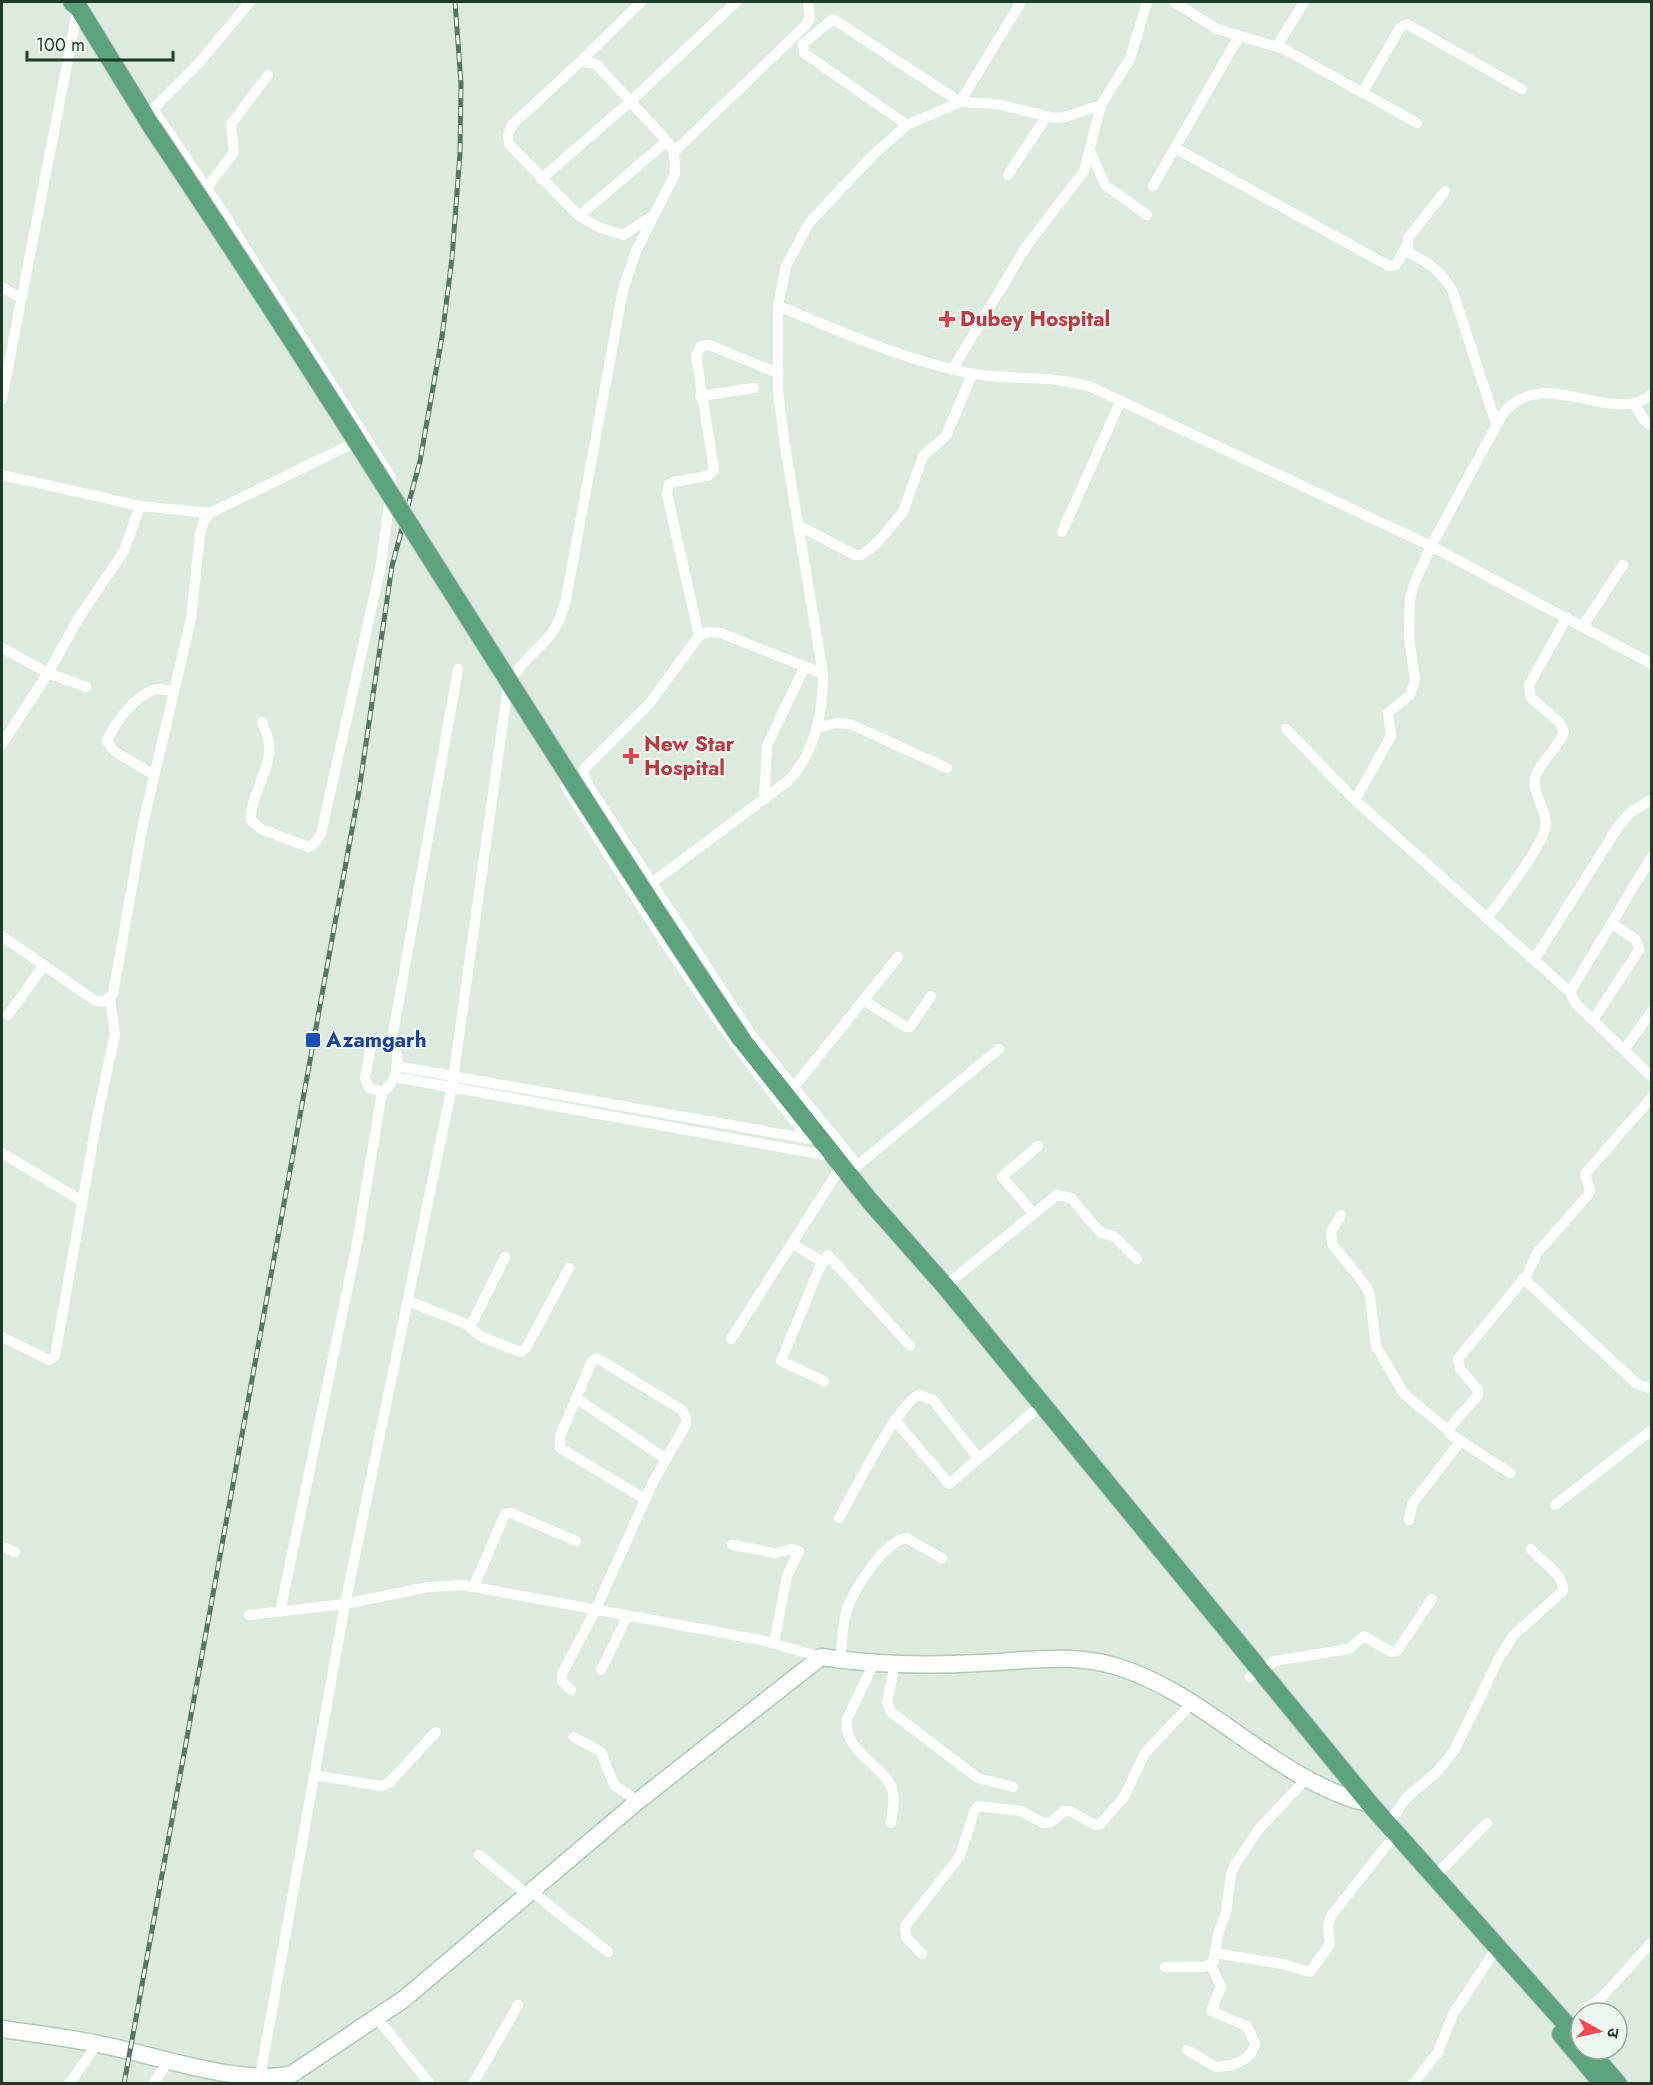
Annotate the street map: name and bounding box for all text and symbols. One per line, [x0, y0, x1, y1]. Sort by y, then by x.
scale bar [27, 24, 172, 62]
text: 100 m [36, 32, 85, 58]
place label: Dubey Hospital [960, 304, 1110, 334]
marker: Dubey Hospital [938, 310, 956, 328]
place label: New Star Hospital [644, 729, 735, 783]
marker: New Star Hospital [622, 747, 640, 765]
place label: Azamgarh [325, 1025, 427, 1055]
marker: Azamgarh [304, 1031, 322, 1049]
north arrow [1569, 2001, 1629, 2061]
text: उ [1601, 2027, 1625, 2040]

